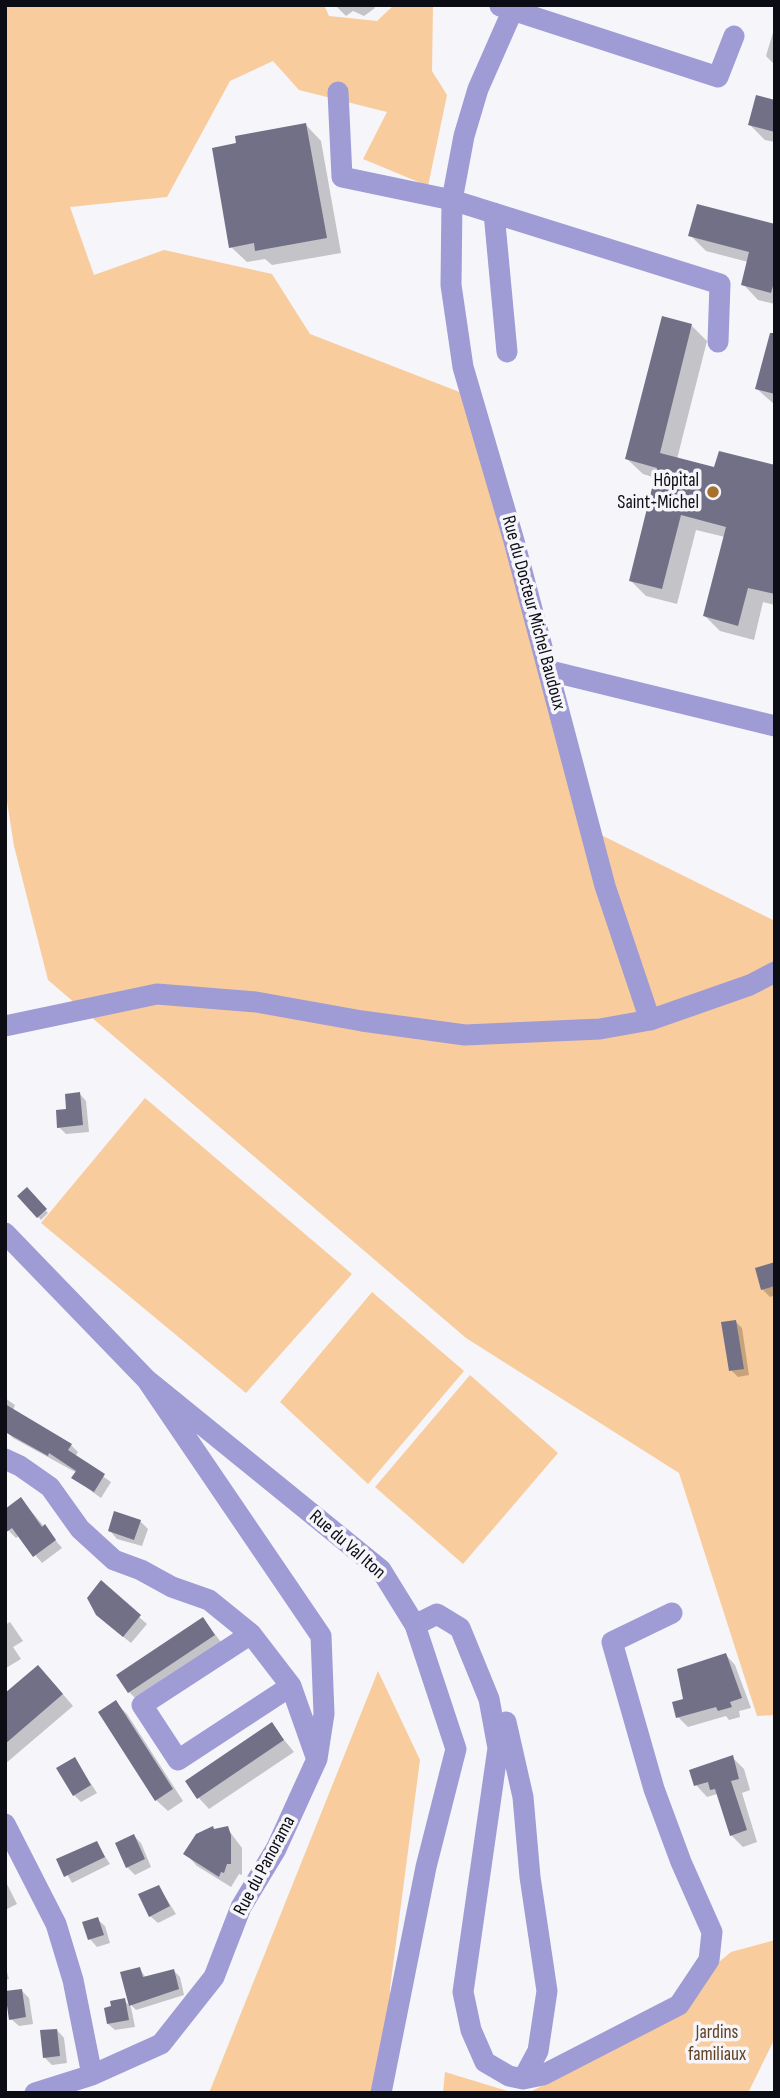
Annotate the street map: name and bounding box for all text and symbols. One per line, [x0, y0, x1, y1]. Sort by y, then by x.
place label: Hôpital Saint-Michel [617, 470, 699, 514]
marker: Hôpital Saint-Michel [705, 484, 721, 500]
street label: Rue du Docteur Michel Baudoux [496, 513, 570, 713]
street label: Rue du Val Iton [304, 1506, 390, 1584]
street label: Rue du Panorama [229, 1812, 301, 1920]
park label: Jardins familiaux [688, 2022, 746, 2066]

